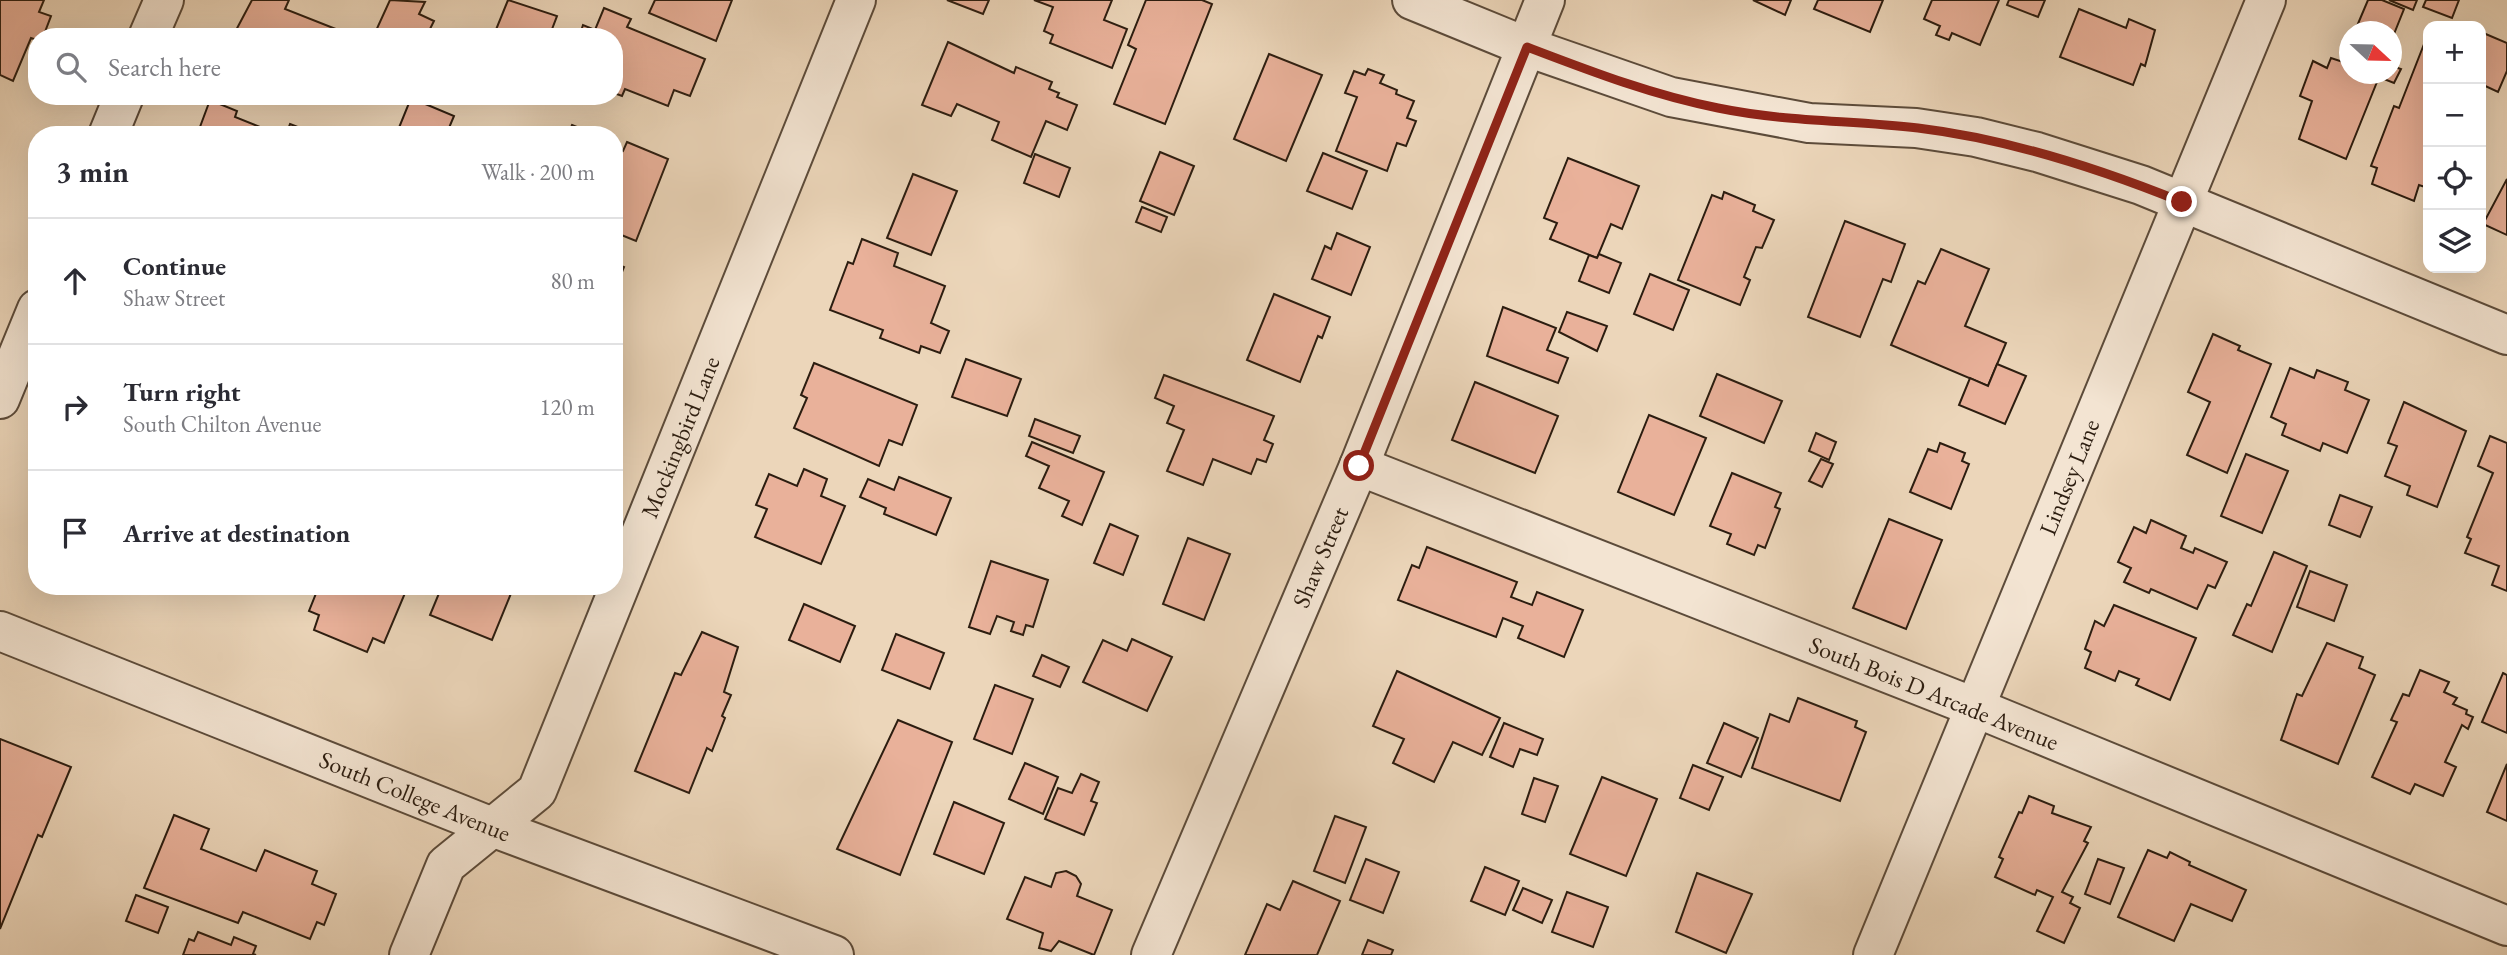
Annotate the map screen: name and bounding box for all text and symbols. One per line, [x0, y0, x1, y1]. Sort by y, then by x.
north arrow [2339, 21, 2402, 84]
map controls [2423, 21, 2486, 273]
button: + [2423, 21, 2486, 84]
search box [28, 28, 623, 105]
icon: search [52, 48, 90, 86]
text: Search here [108, 50, 221, 84]
button: − [2423, 84, 2486, 147]
button: locate [2423, 147, 2486, 210]
text: 3 min [56, 152, 129, 191]
text: Walk · 200 m [481, 157, 595, 187]
route end [2166, 186, 2197, 217]
button: layers [2423, 210, 2486, 273]
text: Continue [123, 249, 226, 283]
icon: ahead [56, 262, 94, 300]
text: 80 m [550, 266, 595, 296]
text: Shaw Street [123, 283, 225, 313]
street label: Mockingbird Lane [633, 352, 727, 522]
text: Turn right [123, 375, 241, 409]
icon: right [56, 388, 94, 426]
text: 120 m [539, 392, 595, 422]
text: South Chilton Avenue [123, 409, 322, 439]
street label: Lindsey Lane [2032, 414, 2106, 540]
route start [1343, 450, 1374, 481]
street label: Shaw Street [1285, 501, 1355, 612]
icon: arrive [56, 514, 94, 552]
text: Arrive at destination [123, 516, 350, 550]
street label: South Bois D Arcade Avenue [1805, 629, 2063, 757]
street label: South College Avenue [315, 744, 515, 848]

